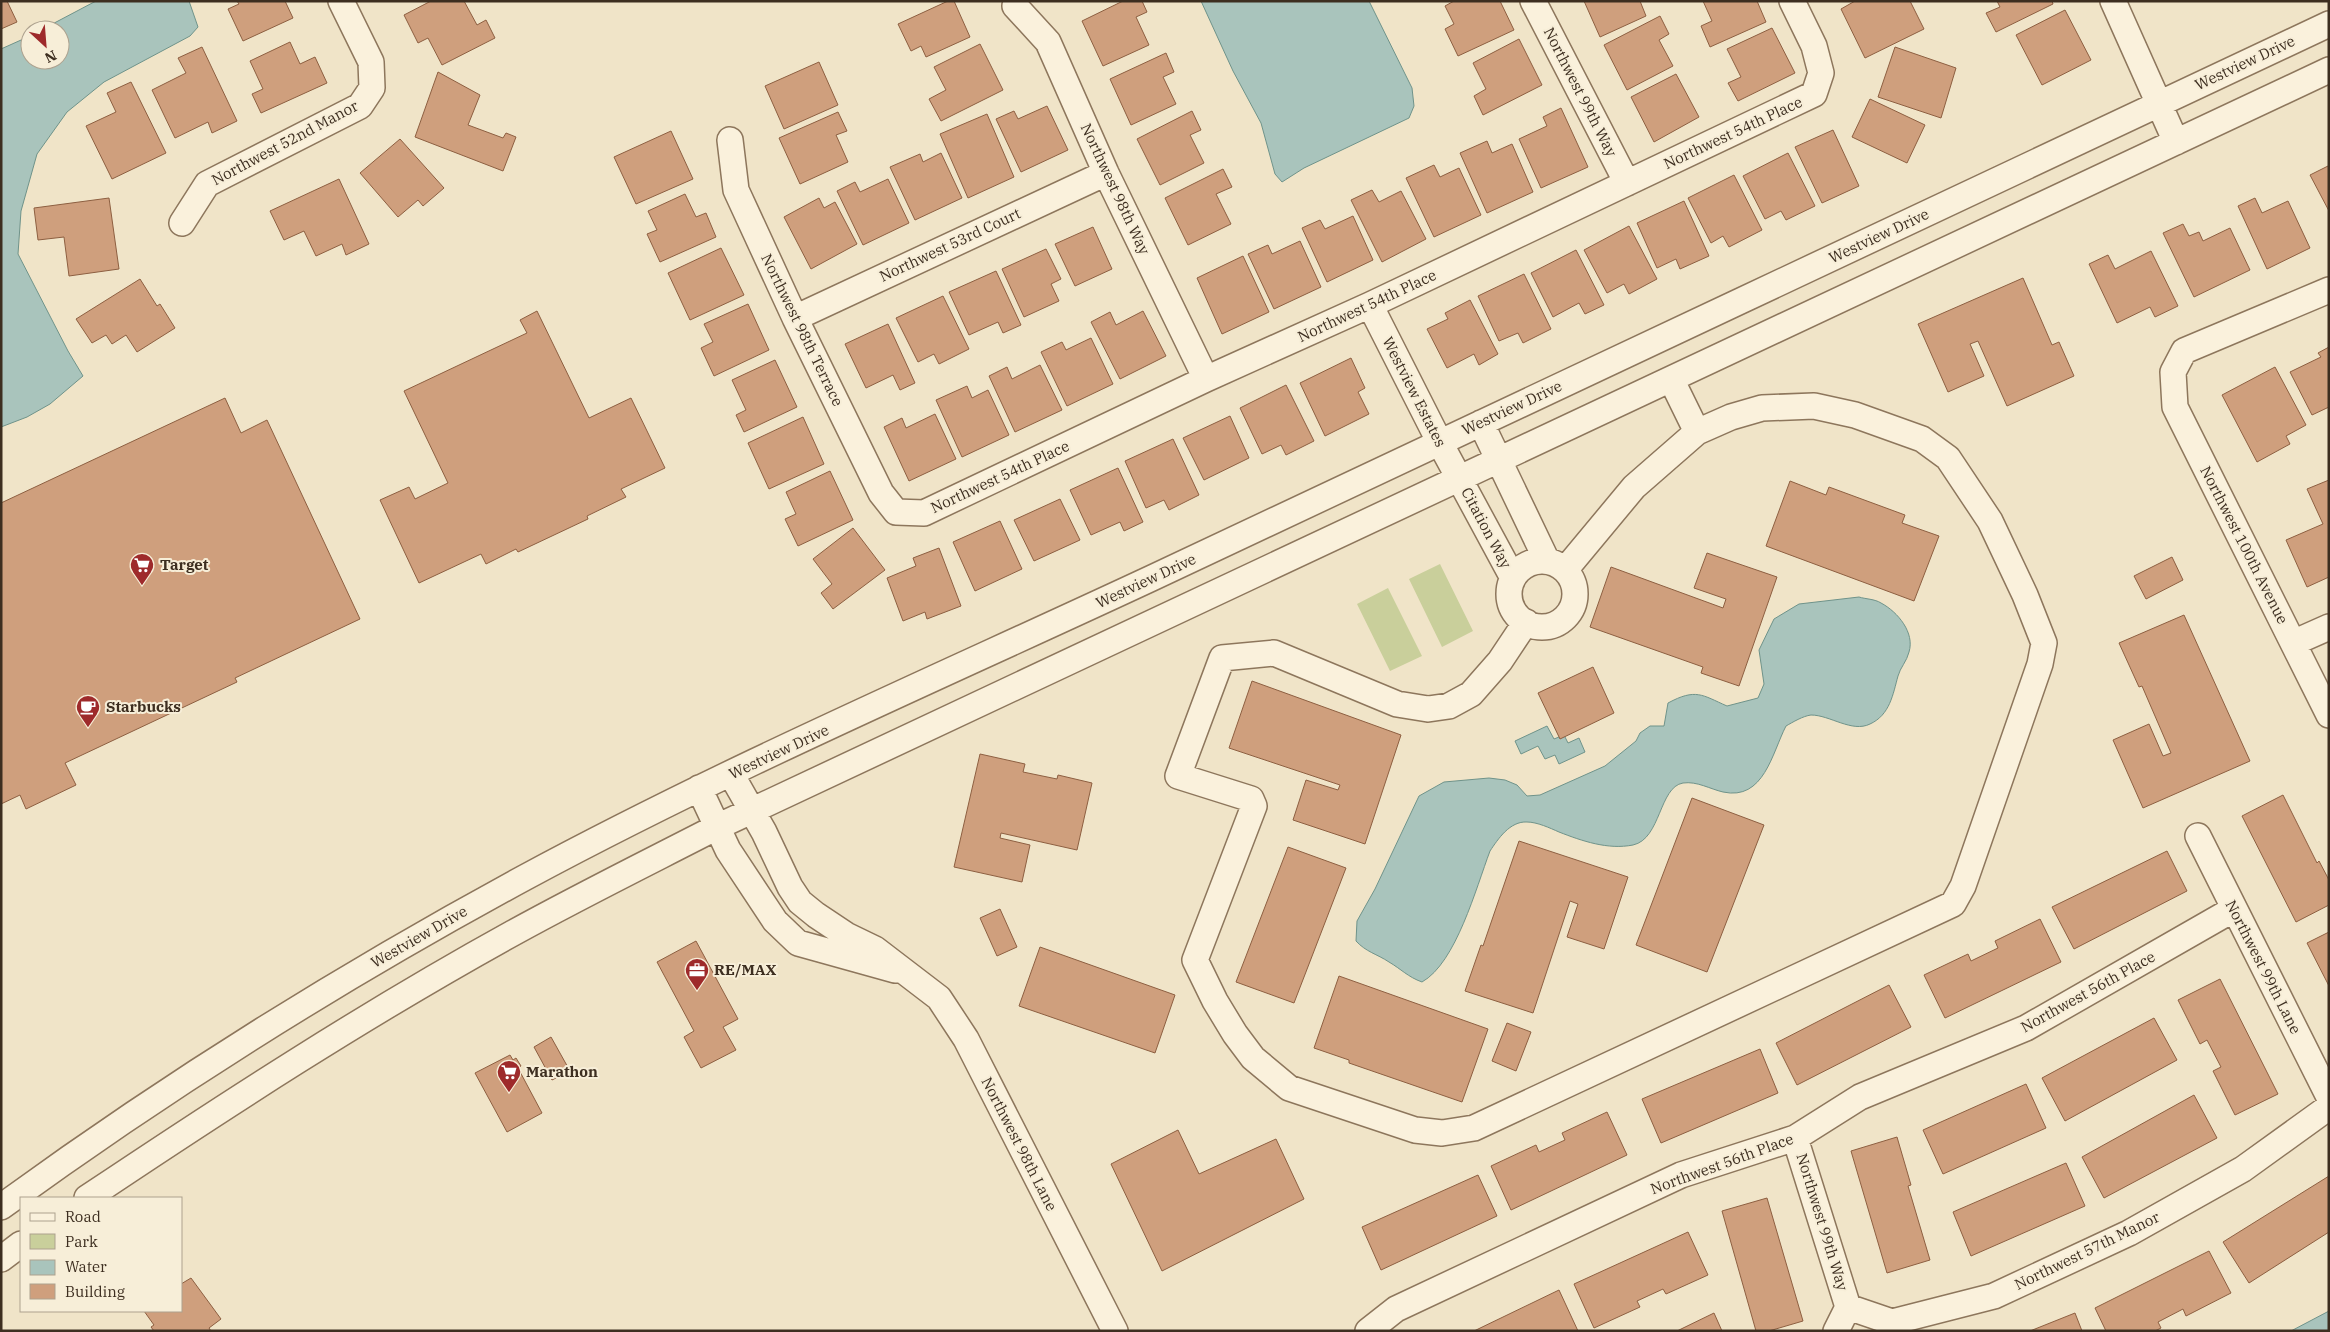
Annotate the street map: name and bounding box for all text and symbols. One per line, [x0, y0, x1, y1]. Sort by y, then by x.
north arrow [20, 20, 70, 70]
street label: Northwest 99th Way [1540, 24, 1621, 160]
street label: Westview Drive [2192, 31, 2298, 94]
text: N [42, 46, 60, 67]
street label: Northwest 54th Place [1660, 92, 1805, 173]
street label: Northwest 52nd Manor [208, 96, 362, 189]
street label: Northwest 98th Way [1077, 120, 1154, 257]
street label: Northwest 53rd Court [876, 203, 1023, 286]
street label: Westview Drive [1826, 204, 1932, 267]
street label: Northwest 98th Terrace [757, 250, 848, 409]
street label: Northwest 54th Place [1294, 265, 1439, 346]
street label: Westview Estates [1378, 333, 1450, 450]
street label: Westview Drive [1459, 376, 1565, 439]
street label: Northwest 54th Place [927, 436, 1072, 517]
street label: Northwest 100th Avenue [2196, 463, 2293, 627]
street label: Citation Way [1457, 484, 1516, 572]
street label: Westview Drive [1093, 549, 1199, 612]
supermarket icon: Target [129, 552, 155, 586]
place label: Target [160, 555, 209, 574]
cafe icon: Starbucks [75, 694, 101, 728]
place label: Starbucks [106, 697, 181, 716]
street label: Westview Drive [726, 720, 832, 783]
street label: Northwest 99th Lane [2221, 897, 2305, 1037]
street label: Westview Drive [367, 901, 470, 972]
street label: Northwest 56th Place [2017, 947, 2158, 1036]
office icon: RE/MAX [684, 957, 710, 991]
place label: RE/MAX [714, 960, 776, 979]
supermarket icon: Marathon [496, 1059, 522, 1093]
place label: Marathon [526, 1062, 598, 1081]
street label: Northwest 98th Lane [977, 1074, 1061, 1214]
street label: Northwest 56th Place [1648, 1129, 1796, 1198]
street label: Northwest 99th Way [1793, 1151, 1852, 1293]
legend [20, 1197, 182, 1312]
text: Road [65, 1207, 101, 1226]
street label: Northwest 57th Manor [2011, 1207, 2163, 1294]
text: Park [65, 1232, 98, 1251]
text: Water [65, 1257, 107, 1276]
text: Building [65, 1282, 125, 1301]

